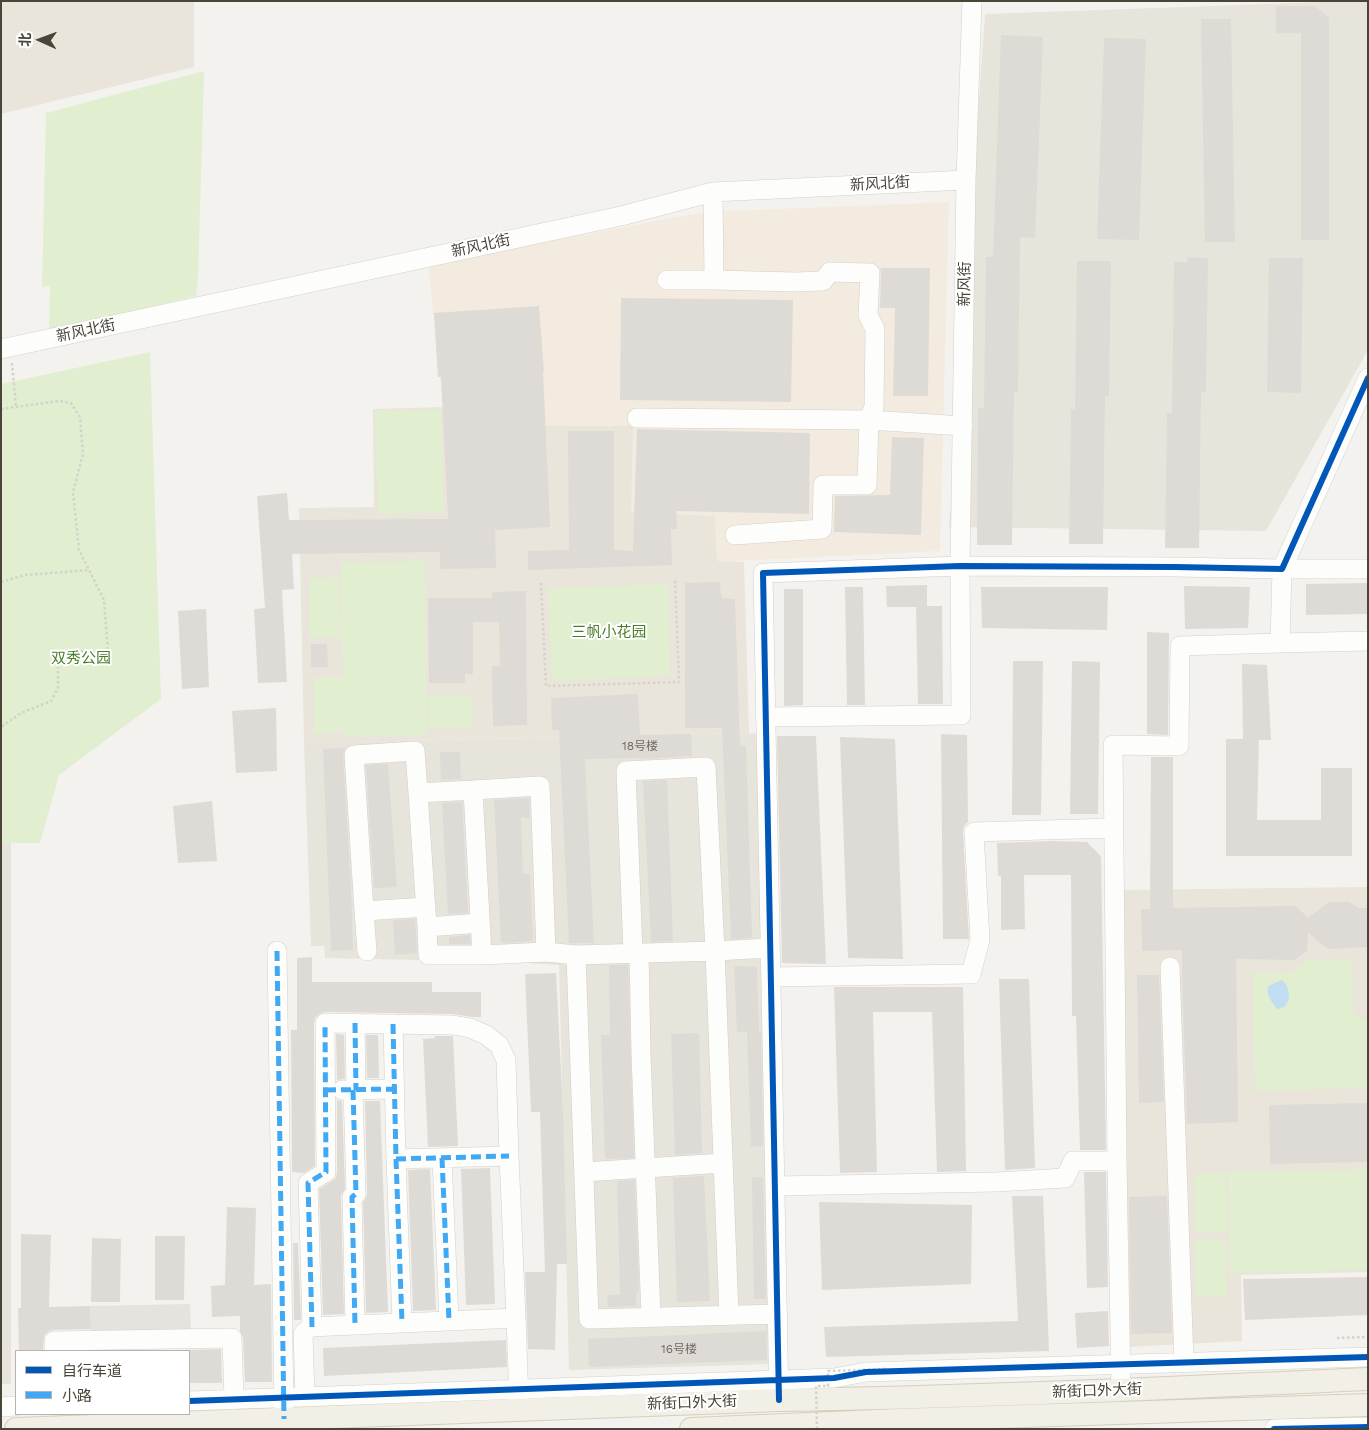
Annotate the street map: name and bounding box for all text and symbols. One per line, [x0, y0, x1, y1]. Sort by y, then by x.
north arrow [15, 15, 65, 65]
text: 北 [17, 32, 33, 47]
street label: 新风北街 [850, 173, 910, 195]
street label: 新风北街 [450, 231, 512, 261]
street label: 新风街 [956, 261, 974, 307]
street label: 新风北街 [55, 316, 117, 346]
park label: 三帆小花园 [572, 624, 646, 642]
park label: 双秀公园 [51, 650, 111, 668]
house number: 18号楼 [622, 739, 658, 753]
house number: 16号楼 [661, 1342, 697, 1356]
legend [15, 1350, 190, 1415]
text: 自行车道 [62, 1362, 122, 1380]
street label: 新街口外大街 [1052, 1380, 1142, 1402]
text: 小路 [62, 1387, 92, 1405]
street label: 新街口外大街 [647, 1392, 737, 1414]

